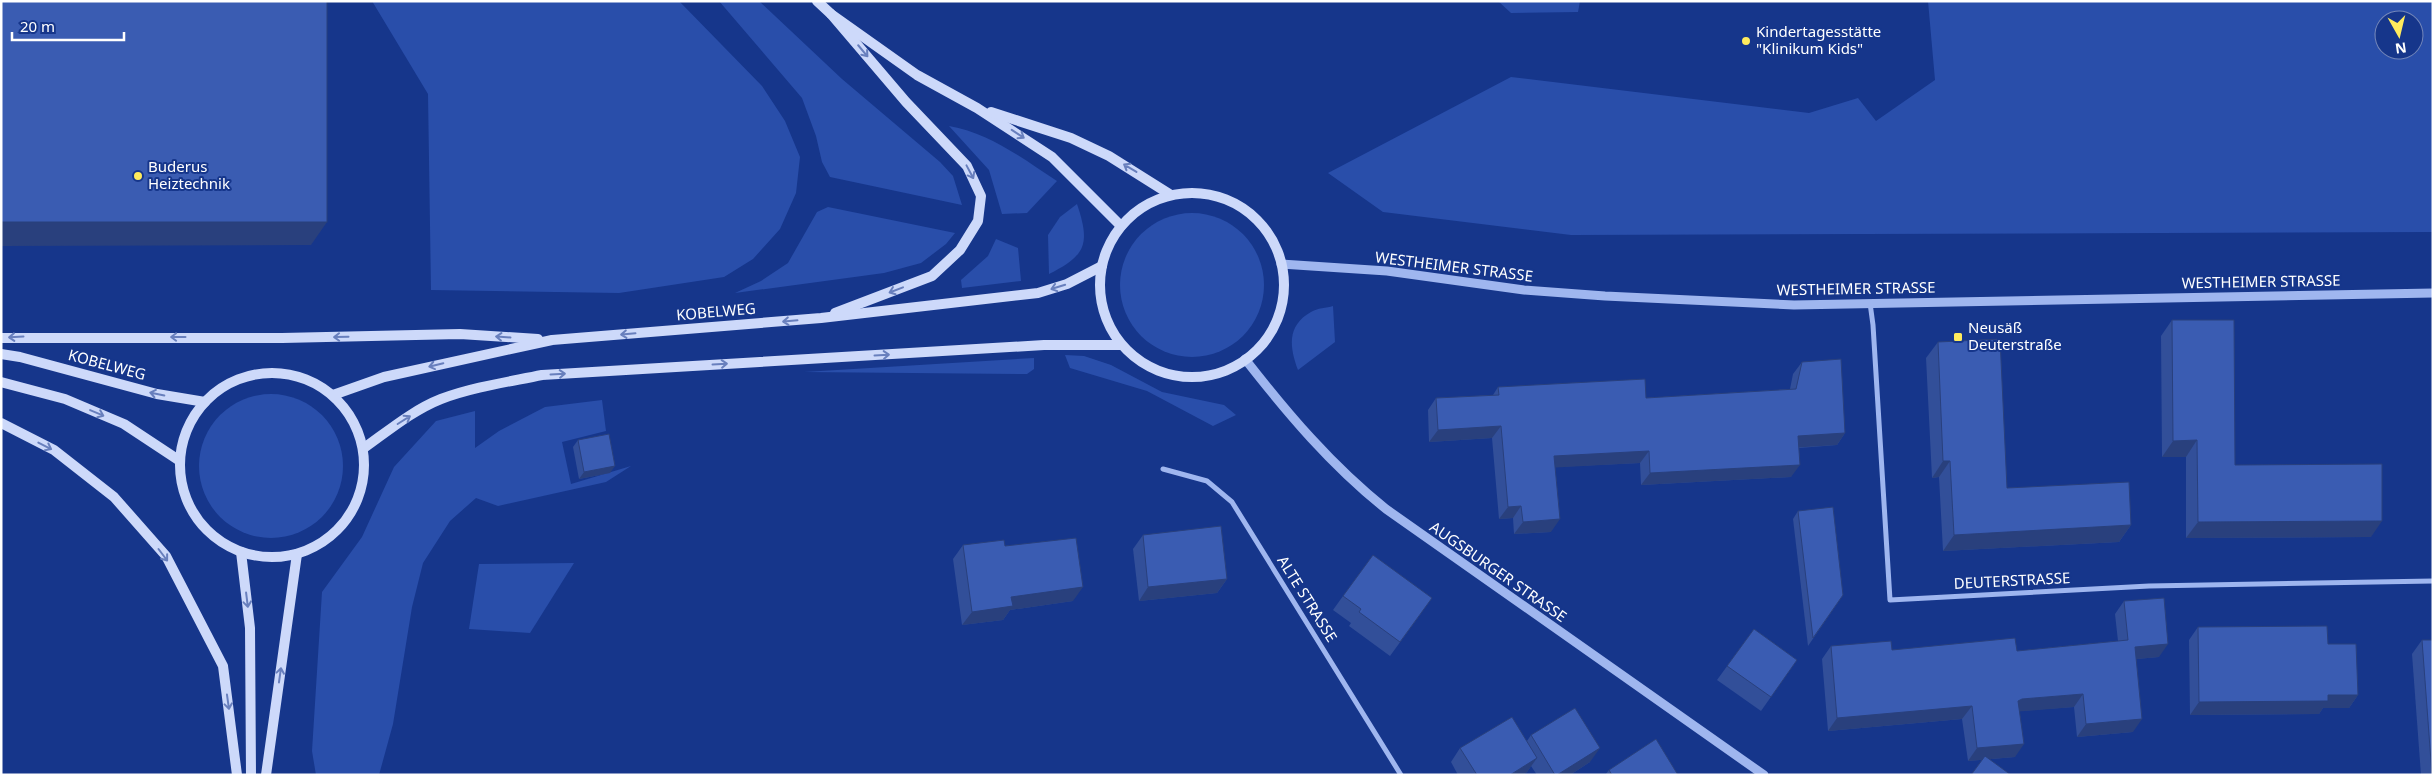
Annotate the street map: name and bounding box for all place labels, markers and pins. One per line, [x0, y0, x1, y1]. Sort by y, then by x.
place label: Kindertagesstätte "Klinikum Kids" [1756, 21, 1881, 58]
marker: Kindertagesstätte "Klinikum Kids" [1740, 35, 1752, 47]
place label: Buderus Heiztechnik [148, 156, 230, 193]
marker: Buderus Heiztechnik [132, 170, 144, 182]
place label: Neusäß Deuterstraße [1968, 317, 2062, 354]
marker: Neusäß Deuterstraße [1952, 331, 1964, 343]

